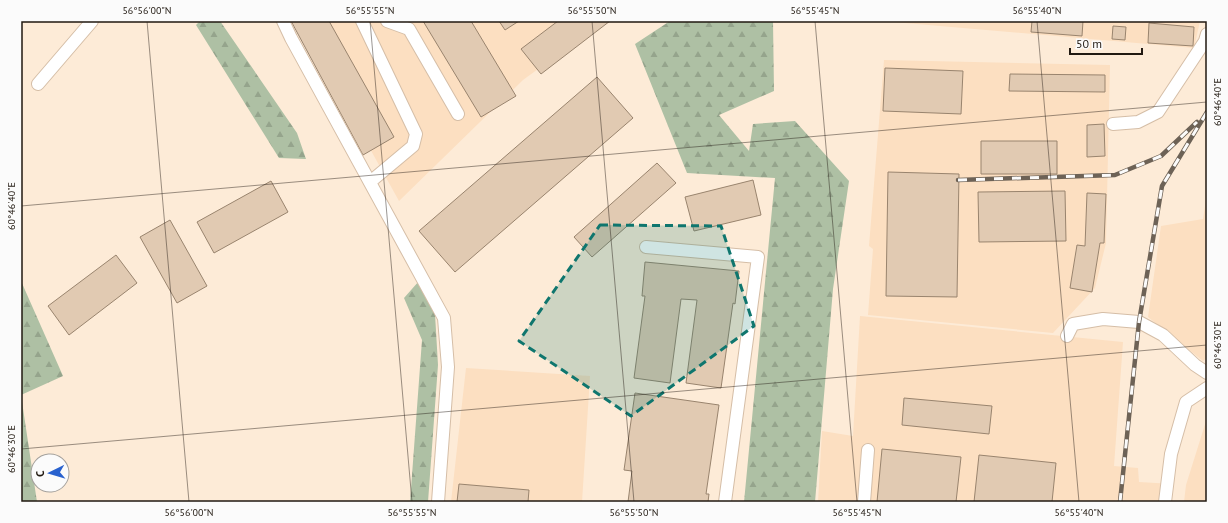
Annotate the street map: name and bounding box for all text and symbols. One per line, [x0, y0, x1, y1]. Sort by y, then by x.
text: 56°56'00"N [122, 4, 172, 17]
text: 56°55'55"N [345, 4, 395, 17]
text: 56°55'50"N [567, 4, 617, 17]
text: 56°55'45"N [790, 4, 840, 17]
text: 56°55'40"N [1012, 4, 1062, 17]
scale bar [1070, 30, 1142, 56]
text: 50 m [1076, 36, 1102, 51]
text: 60°46'40"E [1211, 78, 1224, 126]
text: 60°46'40"E [5, 182, 18, 230]
text: 60°46'30"E [1211, 321, 1224, 369]
text: 60°46'30"E [5, 425, 18, 473]
north arrow [30, 453, 70, 493]
text: С [33, 470, 47, 478]
text: 56°56'00"N [164, 506, 214, 519]
text: 56°55'55"N [387, 506, 437, 519]
text: 56°55'50"N [609, 506, 659, 519]
text: 56°55'45"N [832, 506, 882, 519]
text: 56°55'40"N [1054, 506, 1104, 519]

